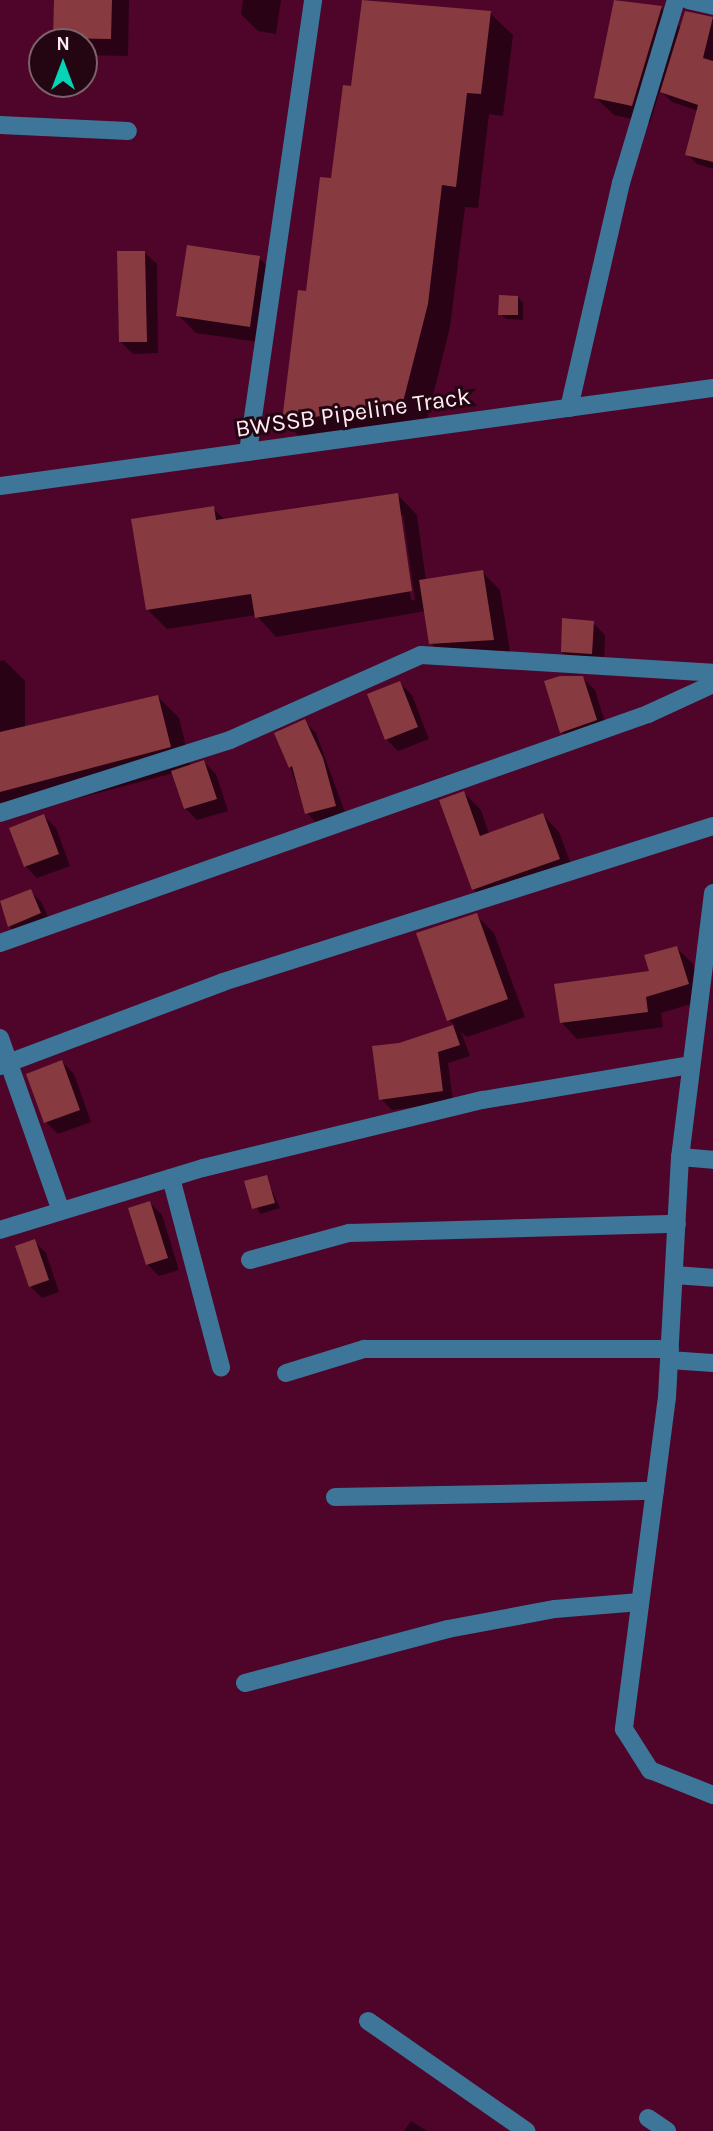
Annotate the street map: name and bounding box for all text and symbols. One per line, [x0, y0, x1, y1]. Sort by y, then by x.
north arrow [28, 28, 98, 98]
text: N [56, 33, 70, 55]
street label: BWSSB Pipeline Track [234, 382, 472, 444]

